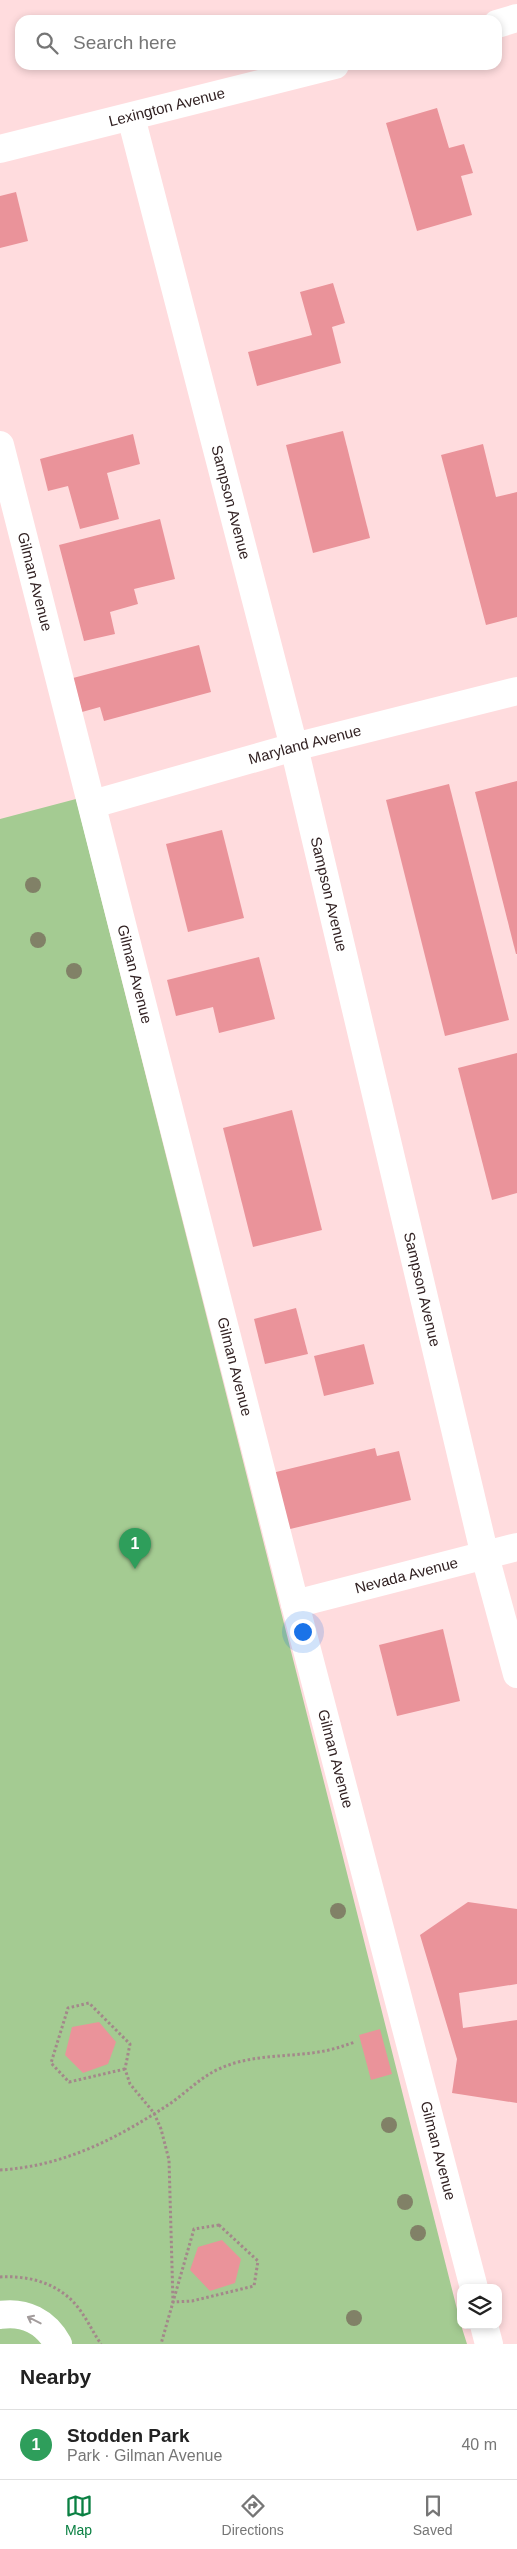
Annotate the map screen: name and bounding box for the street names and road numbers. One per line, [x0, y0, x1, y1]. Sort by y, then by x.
street label: Lexington Avenue [107, 84, 227, 129]
street label: Sampson Avenue [208, 443, 254, 561]
street label: Gilman Avenue [15, 530, 56, 633]
street label: Maryland Avenue [247, 721, 363, 767]
street label: Sampson Avenue [307, 835, 351, 953]
street label: Gilman Avenue [114, 923, 156, 1025]
street label: Sampson Avenue [401, 1230, 444, 1348]
street label: Gilman Avenue [214, 1315, 256, 1418]
street label: Nevada Avenue [353, 1554, 460, 1596]
street label: Gilman Avenue [315, 1707, 357, 1810]
street label: Gilman Avenue [417, 2099, 460, 2202]

